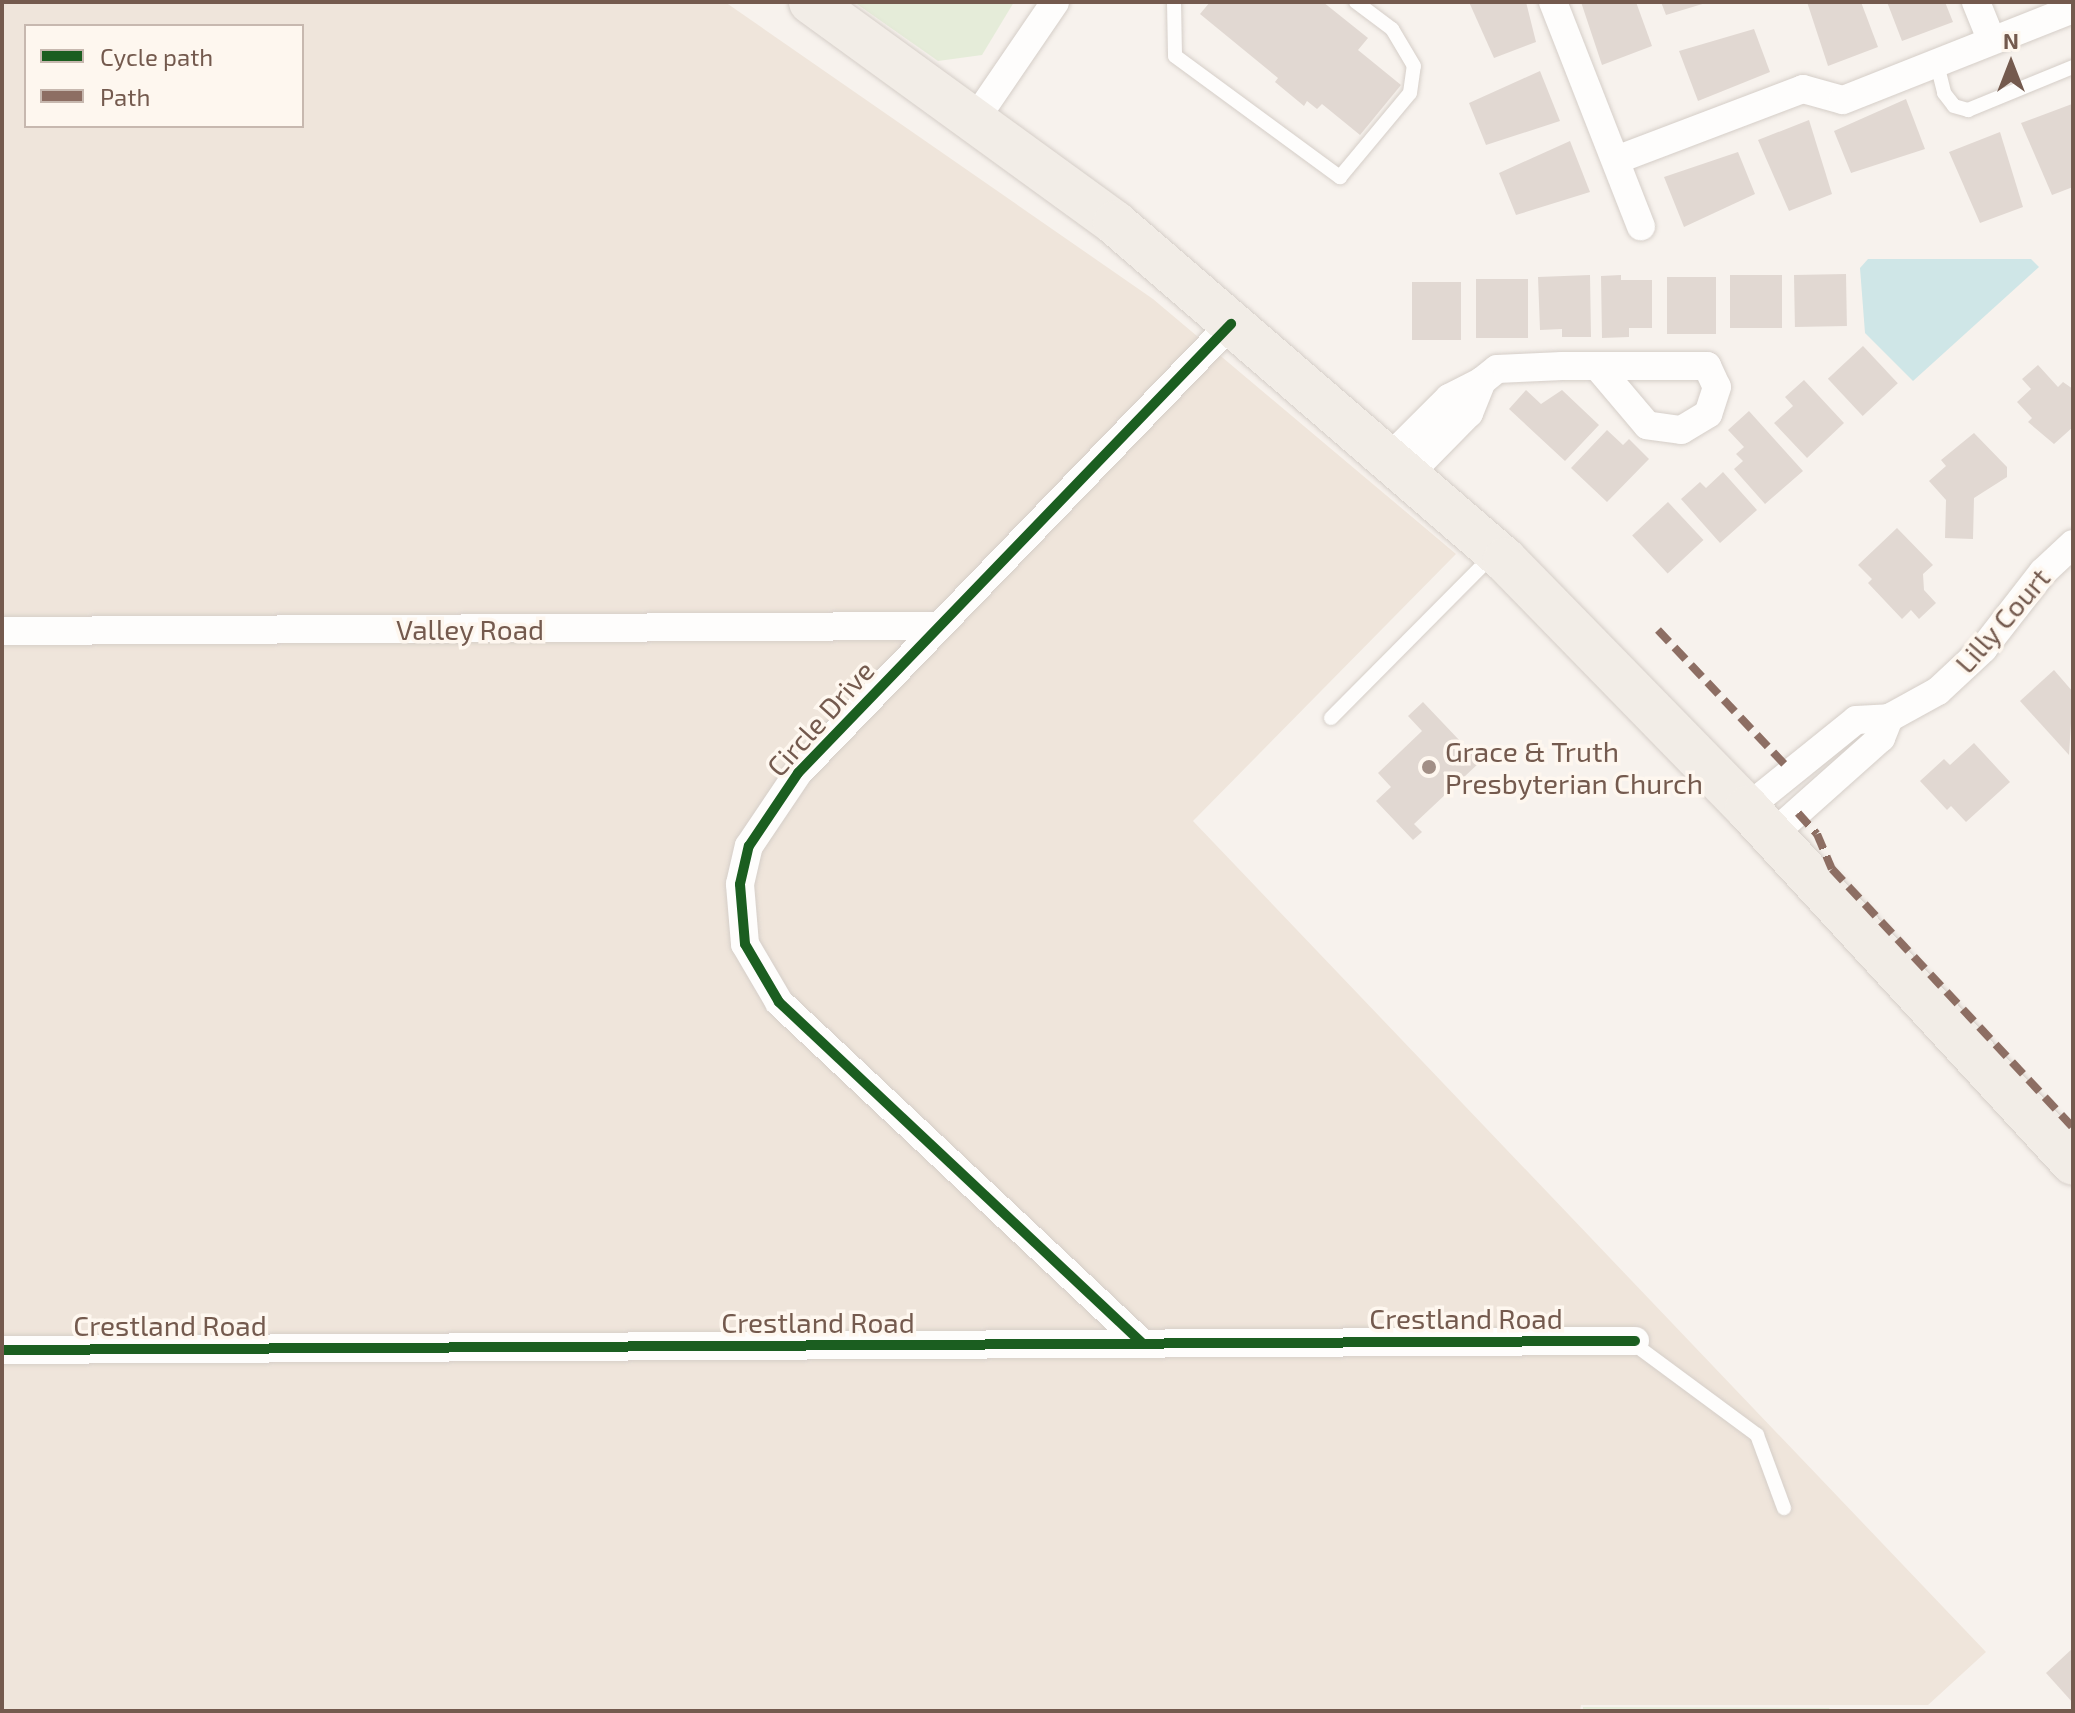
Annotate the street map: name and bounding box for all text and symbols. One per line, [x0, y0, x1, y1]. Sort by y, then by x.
legend [24, 24, 304, 128]
north arrow [1971, 24, 2051, 104]
text: N [2003, 27, 2019, 53]
text: Cycle path [100, 42, 213, 71]
text: Path [100, 82, 150, 111]
street label: Lilly Court [1947, 561, 2057, 679]
street label: Valley Road [396, 612, 544, 646]
street label: Circle Drive [759, 653, 881, 783]
place label: Grace & Truth Presbyterian Church [1445, 734, 1703, 800]
marker: Grace & Truth Presbyterian Church [1420, 758, 1438, 776]
street label: Crestland Road [1369, 1301, 1563, 1335]
street label: Crestland Road [721, 1305, 915, 1339]
street label: Crestland Road [73, 1308, 267, 1342]

